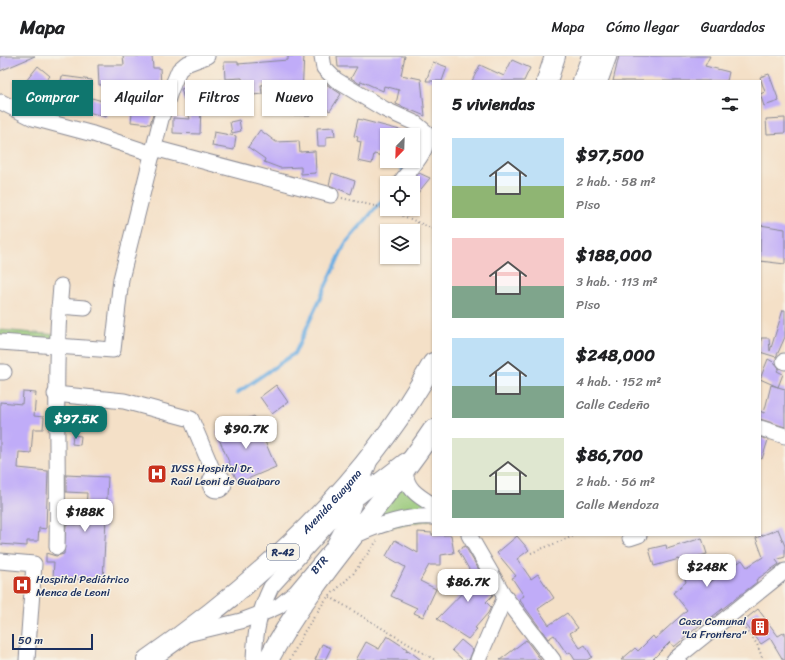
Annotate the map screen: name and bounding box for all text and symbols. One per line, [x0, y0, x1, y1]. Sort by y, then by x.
text: Mapa [20, 11, 65, 44]
text: Mapa [551, 15, 584, 40]
text: Cómo llegar [606, 15, 679, 40]
text: Guardados [701, 15, 765, 40]
chip: Comprar [12, 80, 93, 116]
chip: Alquilar [101, 80, 177, 116]
chip: Filtros [185, 80, 254, 116]
chip: Nuevo [262, 80, 327, 116]
text: 5 viviendas [452, 89, 535, 119]
icon: filters [719, 93, 741, 115]
north arrow [380, 128, 420, 168]
map controls [380, 128, 420, 264]
text: $97,500 [576, 140, 644, 170]
icon: home [484, 154, 532, 202]
text: 2 hab. · 58 m² [576, 170, 656, 193]
button: locate [380, 176, 420, 216]
text: Piso [576, 193, 600, 216]
button: layers [380, 224, 420, 264]
text: $188,000 [576, 240, 652, 270]
icon: home [484, 254, 532, 302]
text: 3 hab. · 113 m² [576, 270, 658, 293]
text: Piso [576, 293, 600, 316]
text: $248,000 [576, 340, 655, 370]
icon: home [484, 354, 532, 402]
text: 4 hab. · 152 m² [576, 370, 661, 393]
text: Calle Cedeño [576, 393, 650, 416]
pin: $97.5K [43, 406, 109, 440]
text: $97.5K [54, 407, 98, 430]
pin: $90.7K [213, 416, 279, 450]
text: $90.7K [224, 417, 268, 440]
text: $86,700 [576, 440, 643, 470]
icon: home [484, 454, 532, 502]
place label: IVSS Hospital Dr. Raúl Leoni de Guaiparo [170, 459, 281, 491]
hospital icon: IVSS Hospital Dr. Raúl Leoni de Guaiparo [146, 463, 168, 485]
street label: Avenida Guayana [296, 465, 367, 539]
text: 2 hab. · 56 m² [576, 470, 655, 493]
text: Calle Mendoza [576, 493, 659, 516]
pin: $188K [57, 499, 113, 533]
text: $188K [66, 500, 104, 523]
road number: R-42 [267, 544, 299, 560]
street label: BTR [306, 551, 333, 579]
pin: $248K [679, 554, 735, 588]
text: $248K [687, 555, 727, 578]
pin: $86.7K [435, 569, 501, 603]
place label: Hospital Pediátrico Menca de Leoni [36, 570, 129, 602]
text: $86.7K [446, 570, 490, 593]
hospital icon: Hospital Pediátrico Menca de Leoni [11, 574, 33, 596]
place label: Casa Comunal "La Frontera" [679, 612, 747, 644]
building icon: Casa Comunal "La Frontera" [749, 616, 771, 638]
text: 50 m [18, 631, 43, 650]
scale bar [12, 632, 93, 651]

